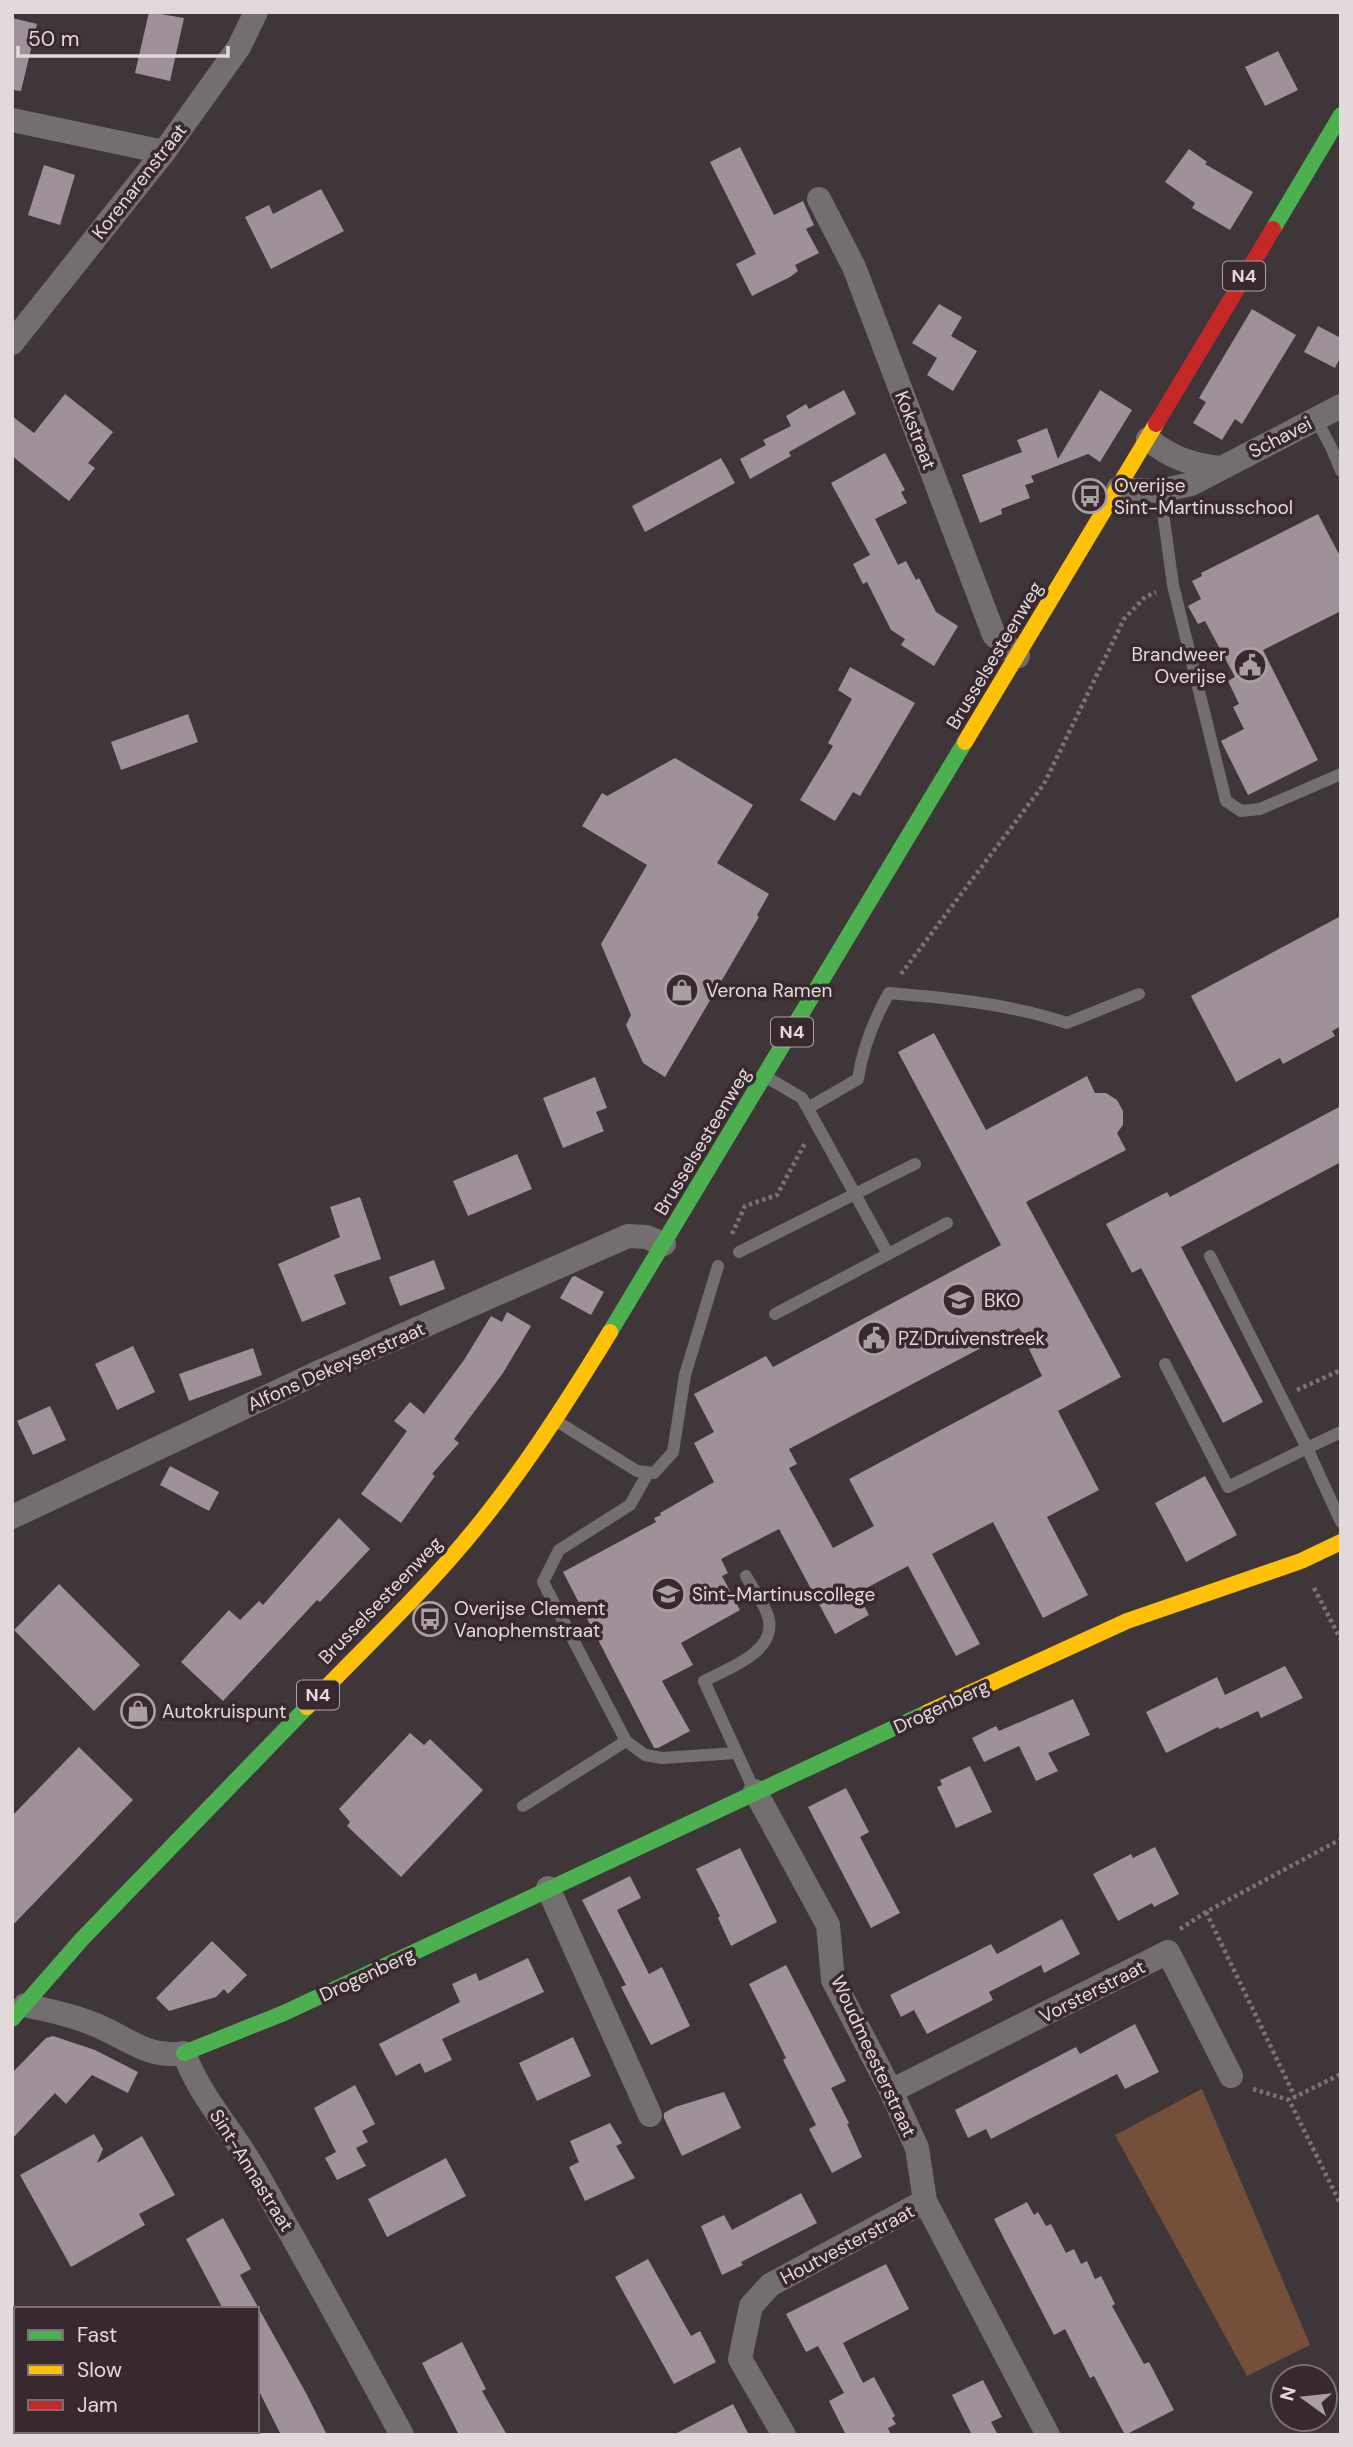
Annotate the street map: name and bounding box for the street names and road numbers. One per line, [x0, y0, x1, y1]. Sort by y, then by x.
street label: Korenarenstraat [86, 118, 192, 244]
road number: N4 [1223, 262, 1265, 290]
street label: Kokstraat [889, 387, 942, 473]
street label: Schavei [1244, 411, 1316, 464]
street label: Brusselsesteenweg [940, 576, 1049, 734]
road number: N4 [771, 1017, 813, 1046]
street label: Brusselsesteenweg [648, 1062, 757, 1220]
street label: Alfons Dekeyserstraat [244, 1316, 429, 1417]
street label: Brusselsesteenweg [313, 1531, 448, 1669]
street label: Drogenberg [889, 1673, 993, 1739]
road number: N4 [297, 1680, 339, 1710]
street label: Drogenberg [315, 1941, 419, 2007]
street label: Vorsterstraat [1035, 1954, 1149, 2029]
street label: Woudmeesterstraat [825, 1971, 922, 2141]
street label: Sint-Annastraat [204, 2104, 299, 2236]
street label: Houtvesterstraat [776, 2199, 919, 2290]

